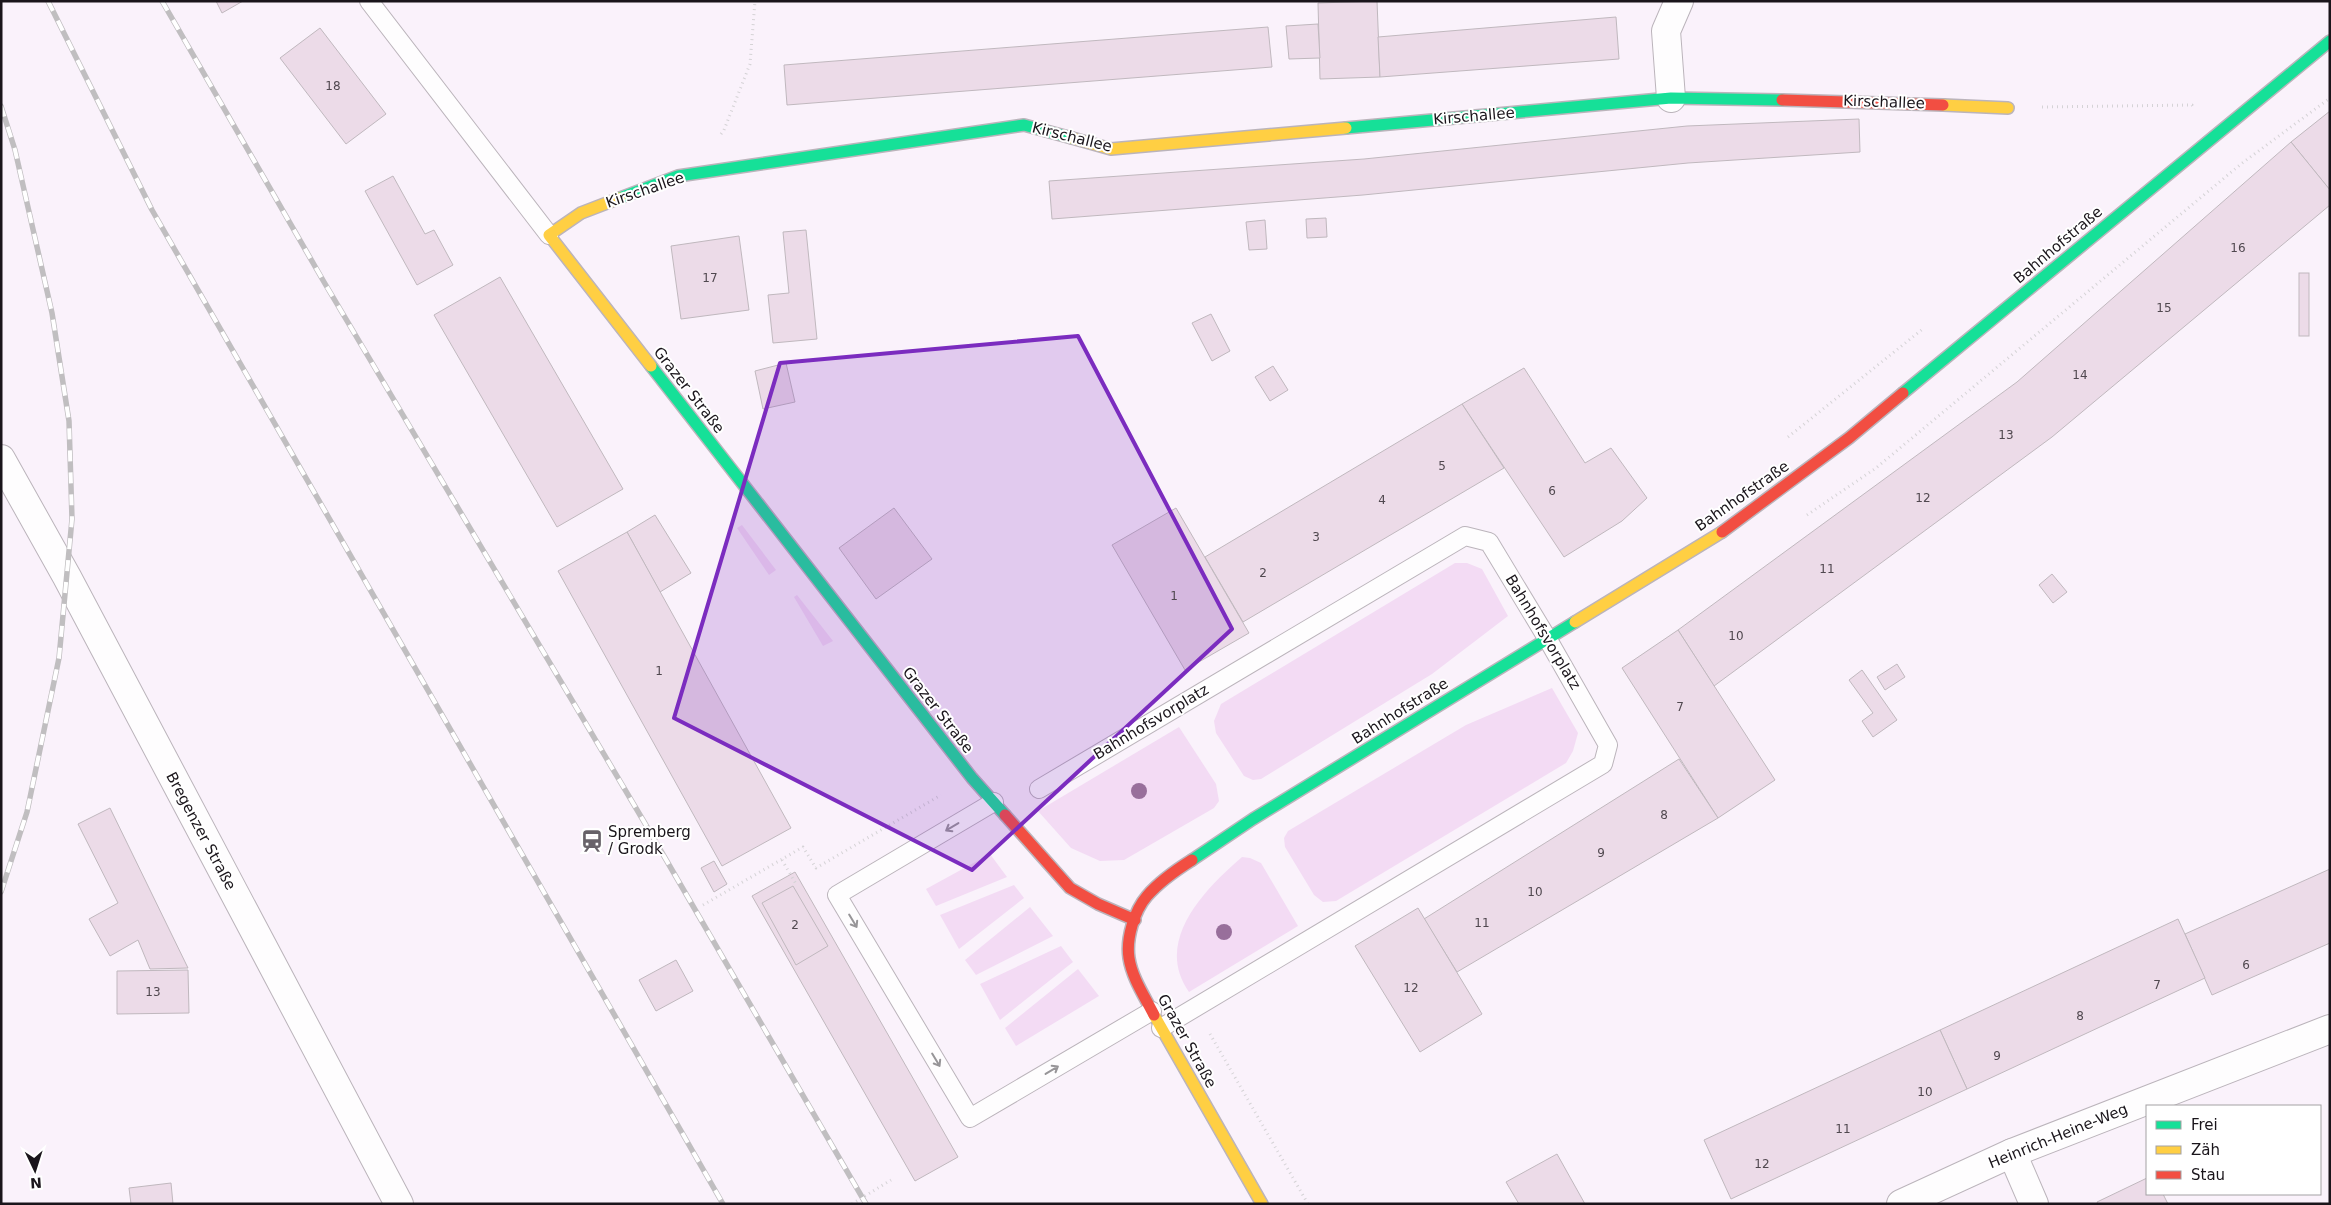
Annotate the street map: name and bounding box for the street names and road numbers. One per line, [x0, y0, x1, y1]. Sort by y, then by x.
street label: Kirschallee [1843, 92, 1925, 112]
street label: Kirschallee [1433, 103, 1515, 129]
street label: Kirschallee [1030, 118, 1114, 156]
street label: Kirschallee [603, 168, 687, 212]
street label: Bahnhofstraße [2010, 203, 2106, 287]
street label: Grazer Straße [650, 343, 728, 437]
street label: Bahnhofstraße [1692, 457, 1792, 535]
street label: Bahnhofsvorplatz [1502, 571, 1585, 693]
street label: Grazer Straße [899, 663, 977, 757]
street label: Bahnhofstraße [1349, 674, 1451, 748]
street label: Bahnhofsvorplatz [1090, 680, 1212, 763]
street label: Bregenzer Straße [162, 769, 240, 893]
street label: Grazer Straße [1154, 991, 1220, 1091]
street label: Heinrich-Heine-Weg [1986, 1100, 2130, 1172]

